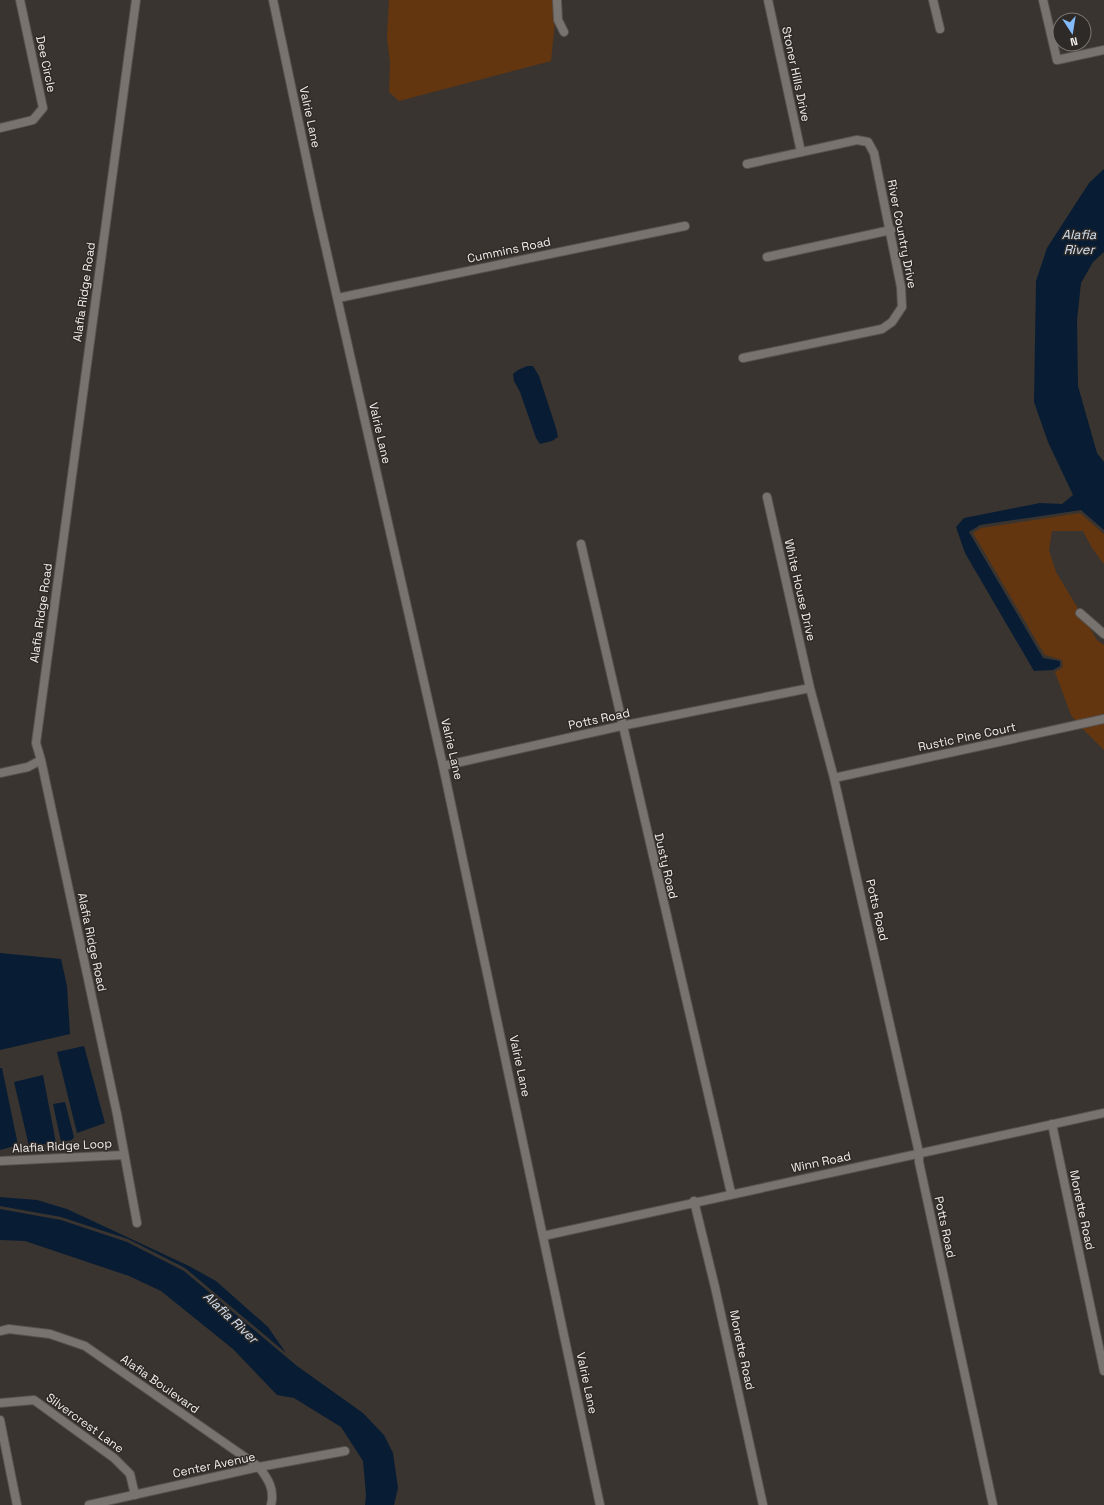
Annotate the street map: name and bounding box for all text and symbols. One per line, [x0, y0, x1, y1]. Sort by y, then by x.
north arrow [1052, 12, 1092, 52]
street label: Stoner Hills Drive [778, 25, 814, 123]
street label: Dee Circle [32, 34, 60, 94]
text: N [1069, 34, 1079, 49]
street label: Valrie Lane [296, 85, 324, 149]
street label: River Country Drive [884, 178, 920, 290]
water label: Alafia River [1062, 226, 1097, 258]
street label: Cummins Road [466, 233, 552, 267]
street label: Alafia Ridge Road [69, 241, 99, 343]
street label: Valrie Lane [365, 401, 395, 465]
street label: White House Drive [780, 537, 820, 643]
street label: Alafia Ridge Road [26, 562, 56, 664]
street label: Potts Road [567, 705, 631, 733]
street label: Valrie Lane [437, 717, 467, 781]
street label: Rustic Pine Court [916, 719, 1018, 755]
street label: Dusty Road [651, 832, 681, 900]
street label: Potts Road [862, 878, 892, 942]
street label: Alafia Ridge Road [74, 891, 110, 993]
street label: Valrie Lane [506, 1034, 534, 1098]
street label: Alafia Ridge Loop [12, 1135, 113, 1157]
street label: Winn Road [790, 1148, 852, 1176]
street label: Monette Road [1066, 1169, 1098, 1251]
street label: Potts Road [931, 1195, 959, 1259]
water label: Alafia River [200, 1288, 263, 1348]
street label: Monette Road [726, 1309, 758, 1391]
street label: Alafia Boulevard [117, 1351, 203, 1417]
street label: Valrie Lane [573, 1351, 601, 1415]
street label: Silvercrest Lane [43, 1389, 127, 1457]
street label: Center Avenue [171, 1448, 257, 1482]

